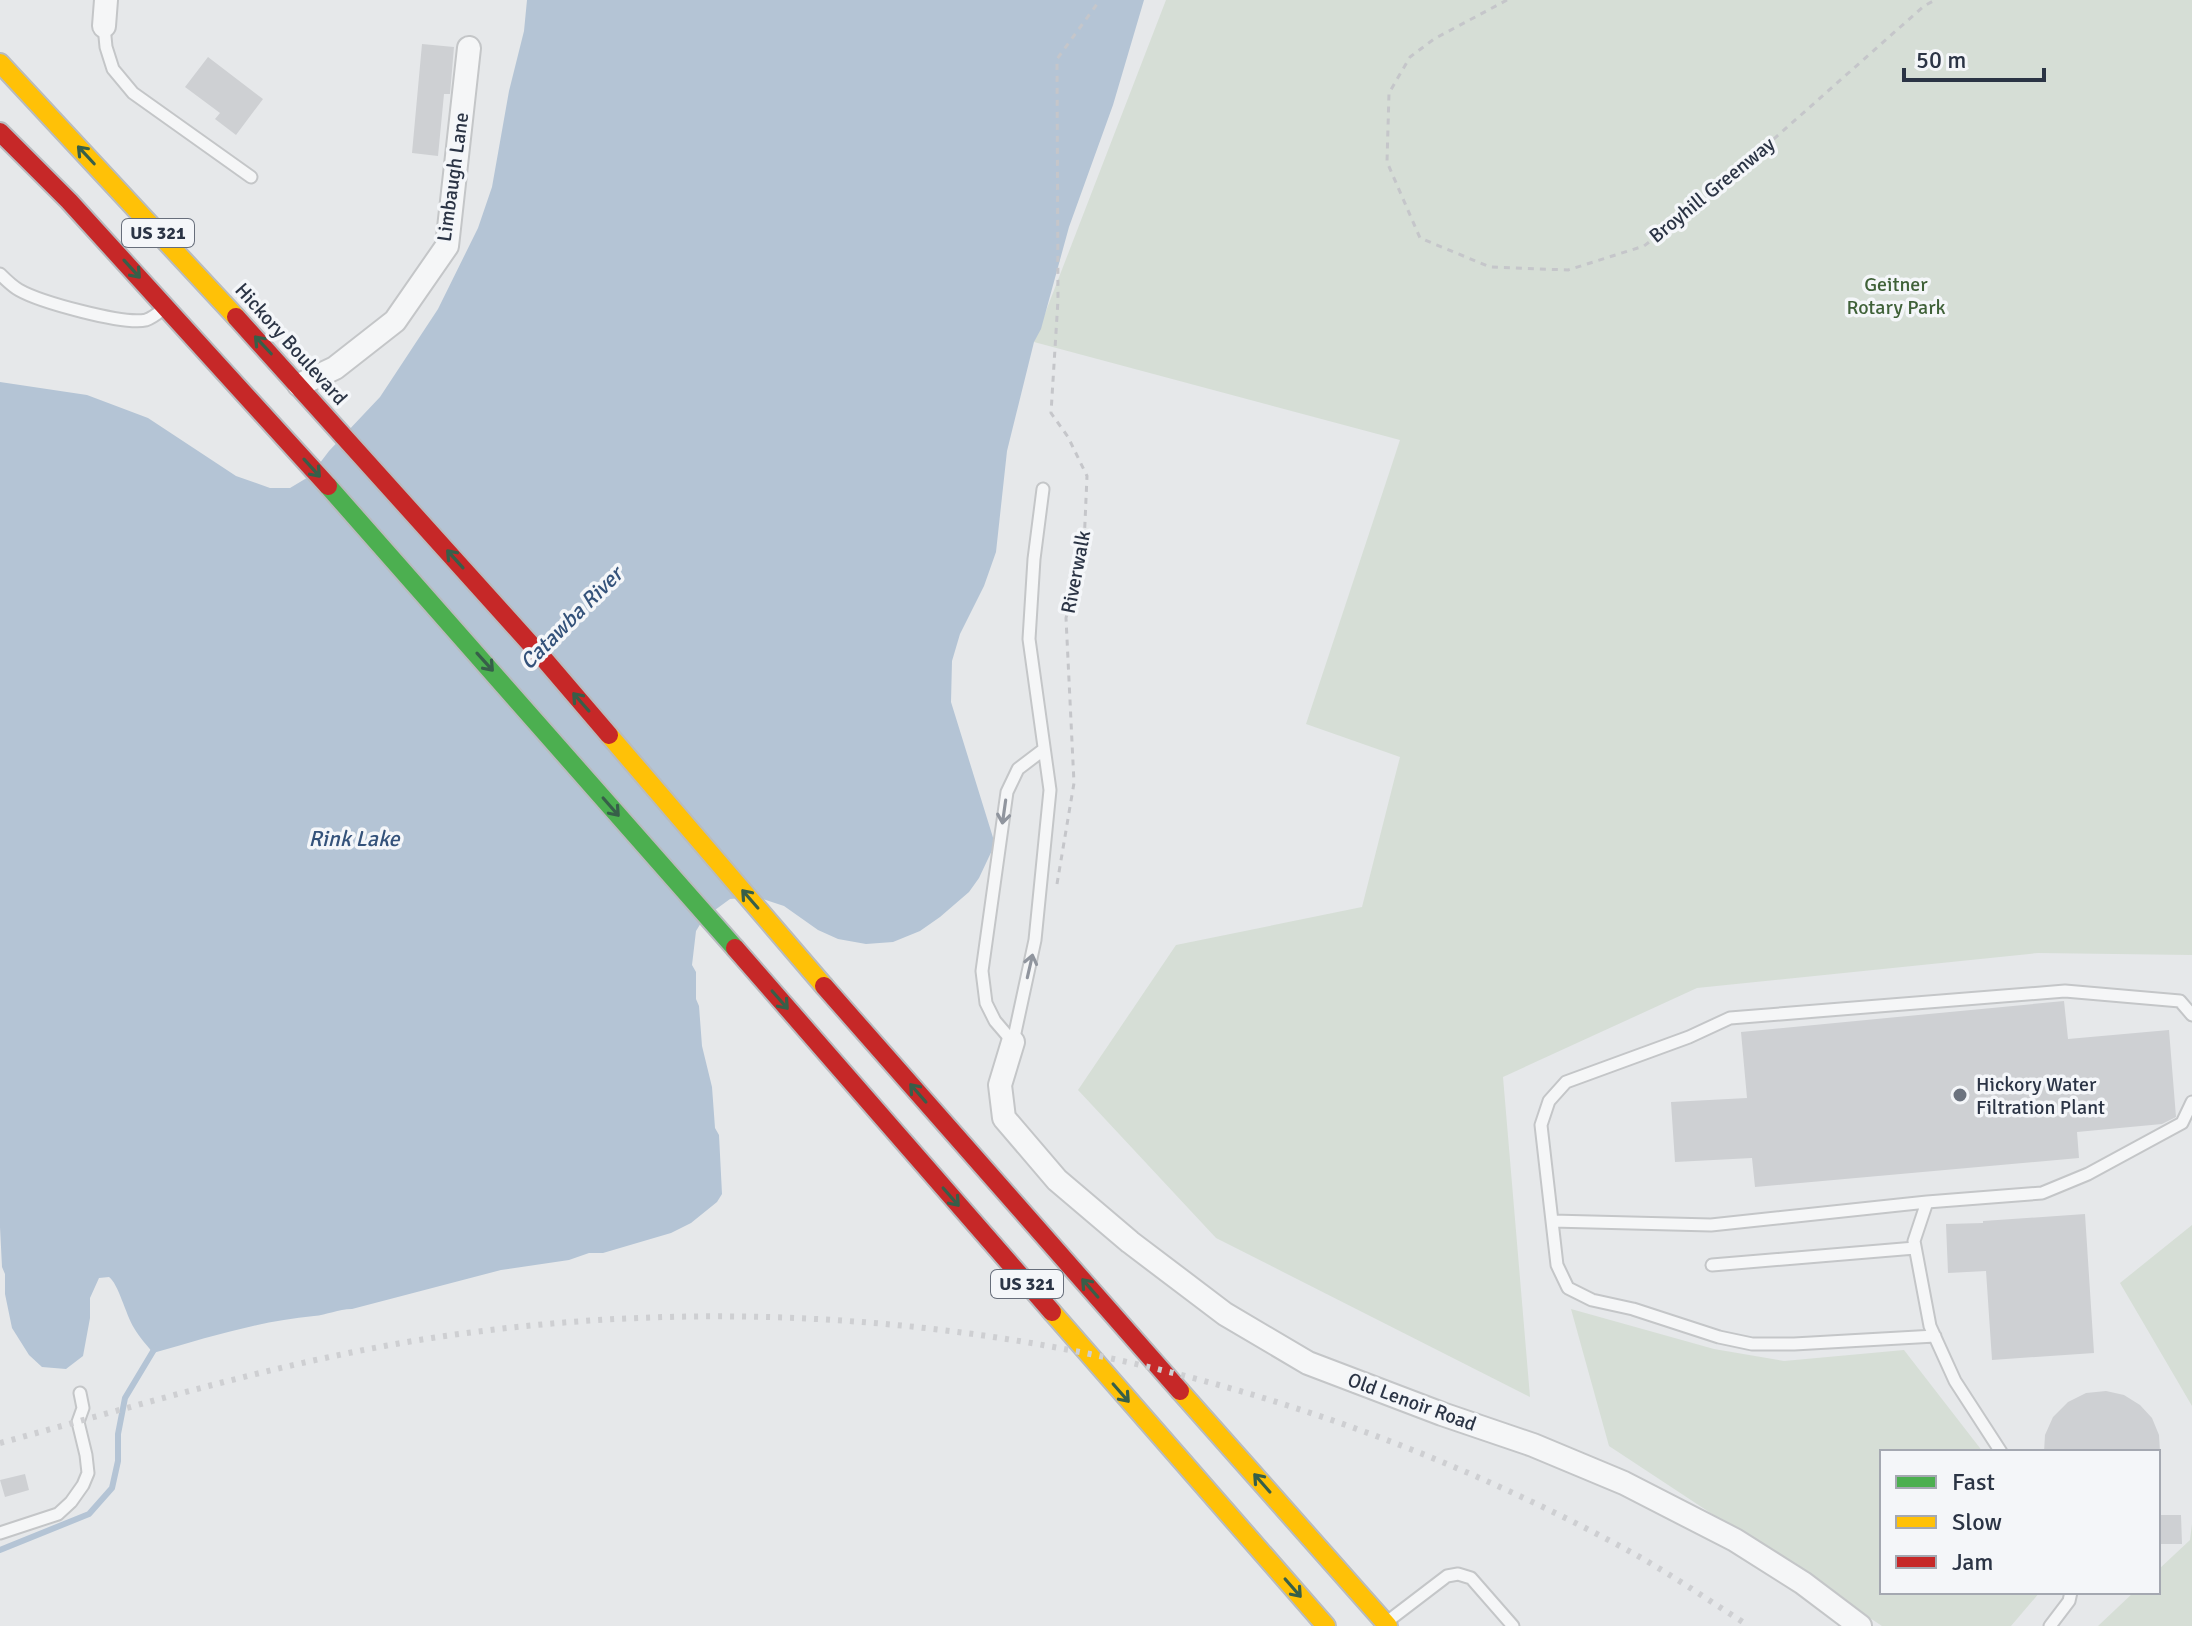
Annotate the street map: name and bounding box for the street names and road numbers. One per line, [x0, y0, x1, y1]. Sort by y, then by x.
street label: Limbaugh Lane [432, 111, 474, 243]
street label: Broyhill Greenway [1644, 131, 1780, 248]
road number: US 321 [122, 219, 194, 247]
street label: Hickory Boulevard [230, 278, 352, 410]
street label: Riverwalk [1056, 528, 1096, 616]
road number: US 321 [991, 1270, 1063, 1298]
street label: Old Lenoir Road [1344, 1367, 1480, 1437]

